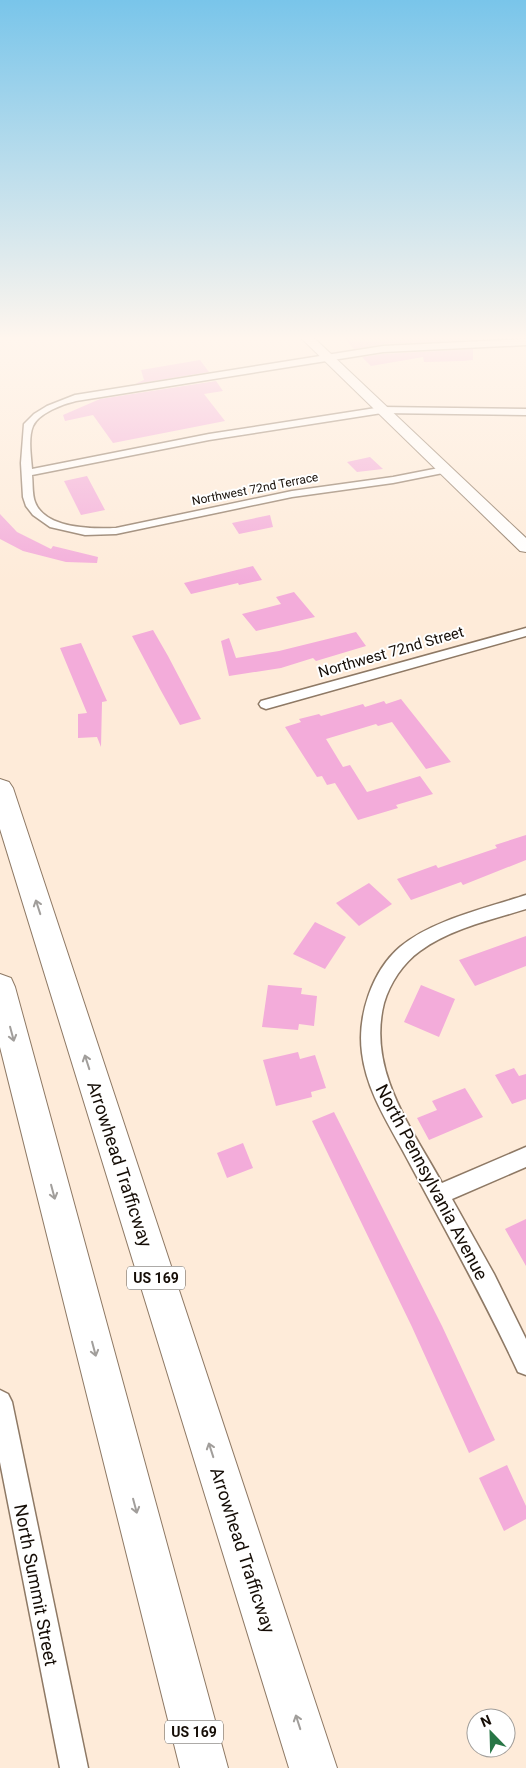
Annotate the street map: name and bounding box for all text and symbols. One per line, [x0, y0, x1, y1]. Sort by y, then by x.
street label: Northwest 72nd Terrace [191, 470, 319, 508]
street label: Northwest 72nd Street [316, 623, 466, 681]
one-way arrow [33, 900, 42, 915]
one-way arrow [8, 1026, 18, 1042]
one-way arrow [82, 1054, 92, 1070]
street label: Arrowhead Trafficway [83, 1078, 157, 1250]
street label: North Pennsylvania Avenue [371, 1081, 493, 1283]
one-way arrow [49, 1183, 59, 1199]
road number: US 169 [127, 1266, 185, 1290]
one-way arrow [90, 1340, 100, 1356]
one-way arrow [206, 1443, 215, 1458]
street label: Arrowhead Trafficway [206, 1464, 280, 1636]
one-way arrow [131, 1498, 141, 1514]
street label: North Summit Street [10, 1502, 62, 1668]
north arrow [466, 1708, 516, 1758]
text: N [478, 1712, 494, 1730]
one-way arrow [292, 1714, 302, 1730]
road number: US 169 [165, 1720, 223, 1744]

